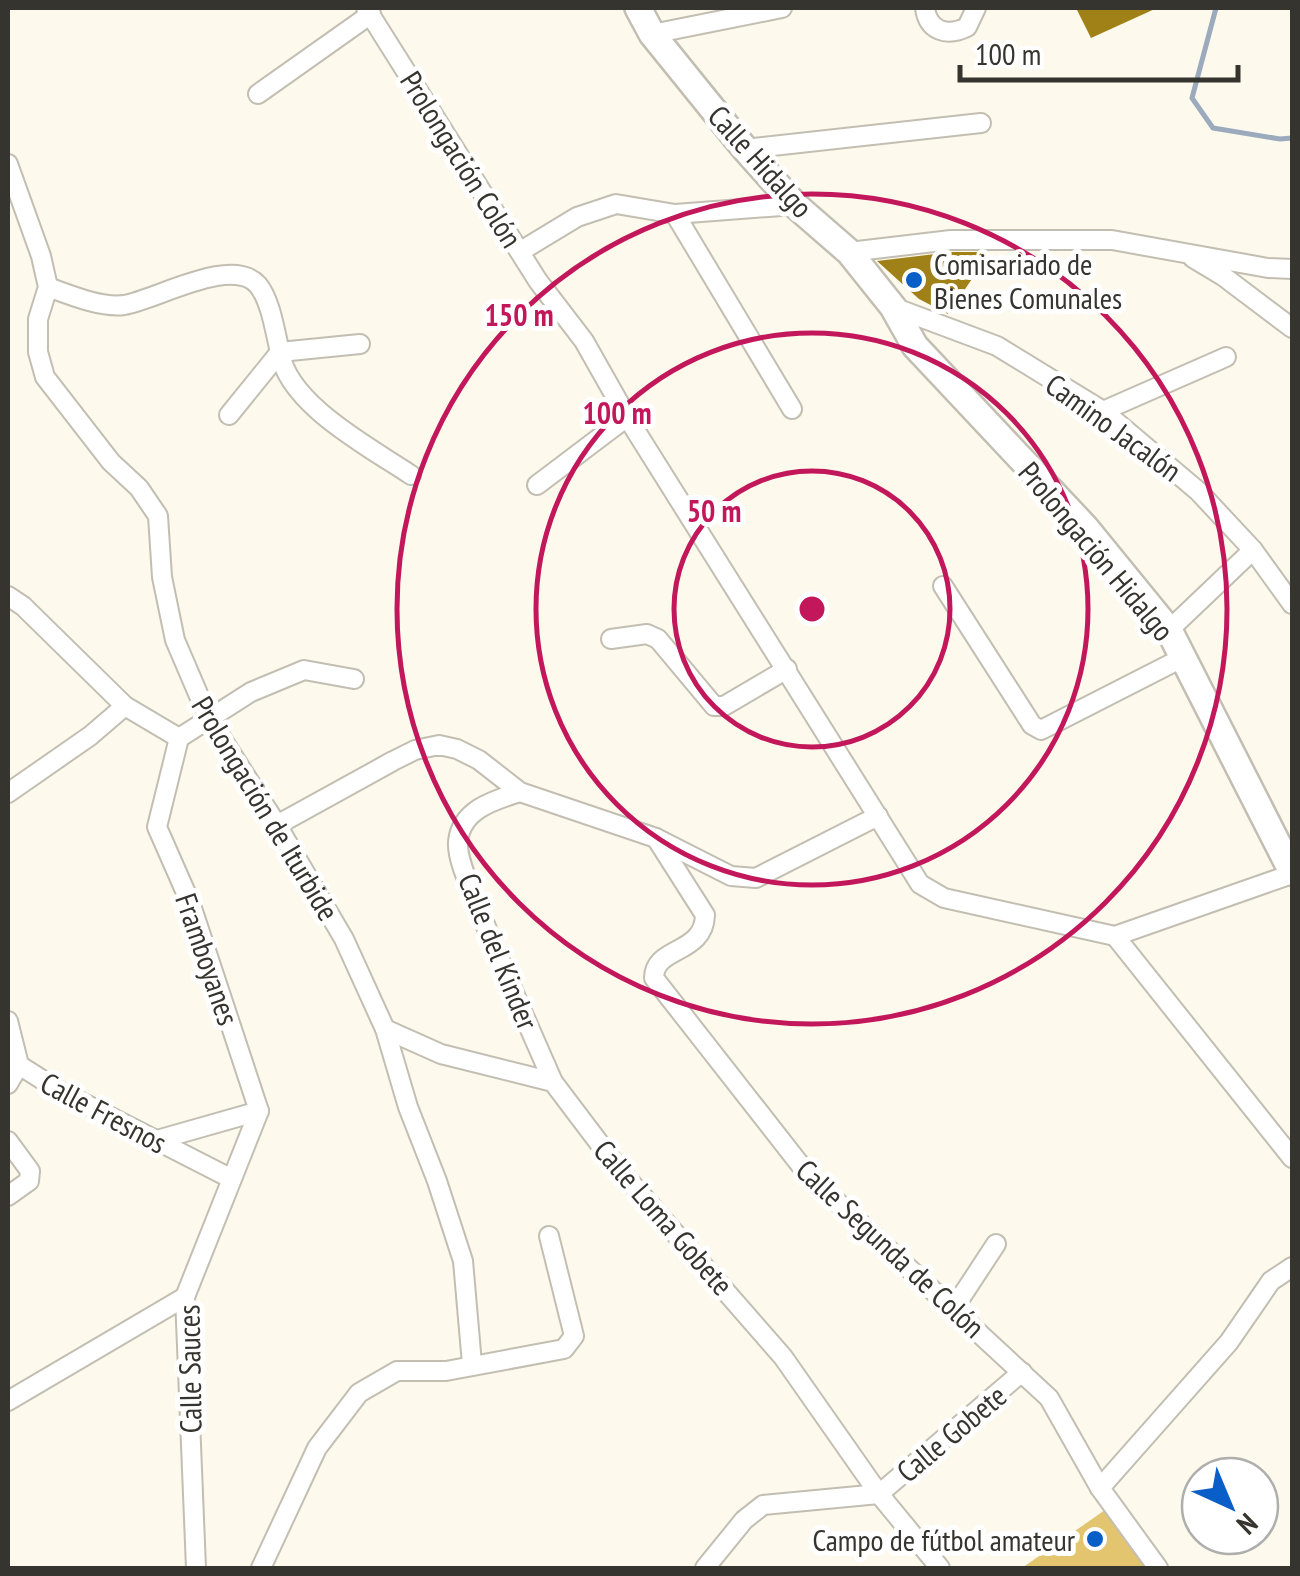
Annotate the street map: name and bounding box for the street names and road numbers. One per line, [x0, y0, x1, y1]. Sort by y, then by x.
street label: Prolongación Colón [392, 64, 532, 254]
street label: Calle Hidalgo [700, 96, 822, 226]
street label: Camino Jacalón [1038, 365, 1190, 489]
street label: Prolongación Hidalgo [1011, 453, 1183, 649]
street label: Prolongación de Iturbide [184, 689, 348, 927]
street label: Calle del Kinder [450, 867, 548, 1035]
street label: Framboyanes [167, 888, 249, 1030]
street label: Calle Fresnos [34, 1063, 174, 1161]
street label: Calle Loma Gobete [586, 1131, 742, 1303]
street label: Calle Segunda de Colón [788, 1150, 994, 1346]
street label: Calle Sauces [168, 1304, 210, 1434]
street label: Calle Gobete [888, 1376, 1014, 1490]

